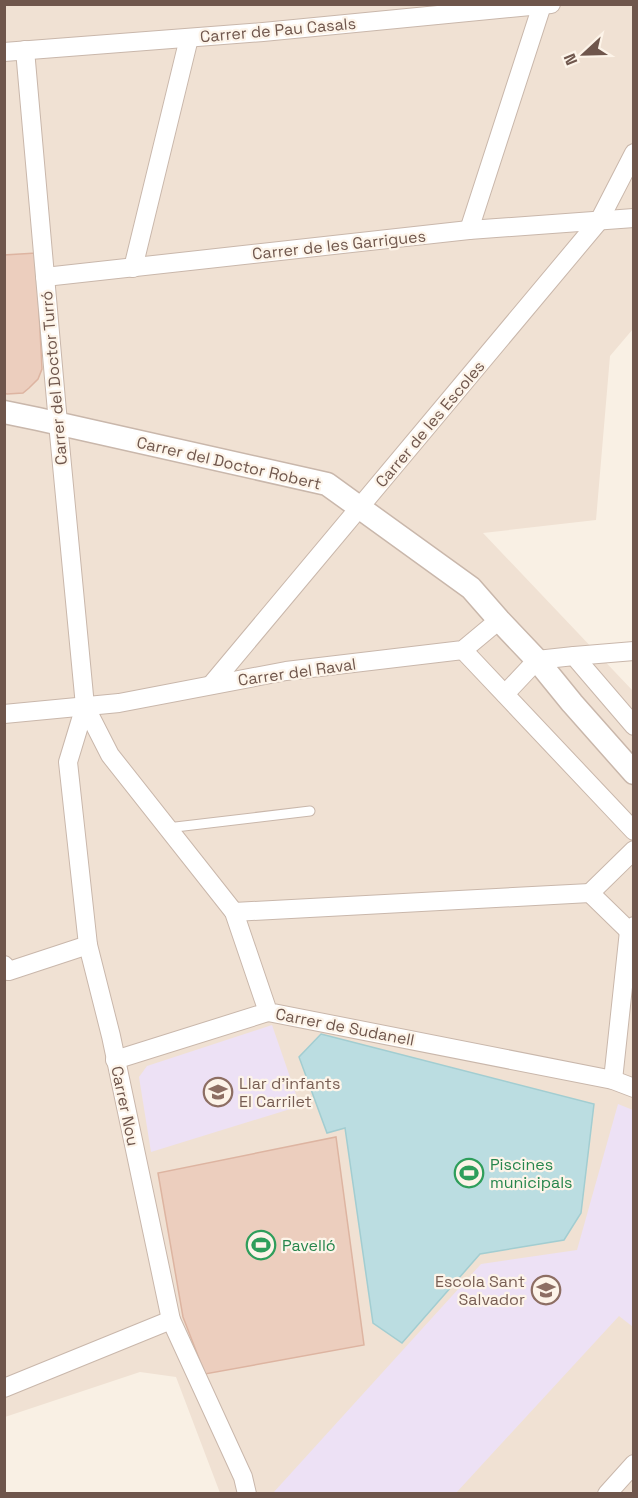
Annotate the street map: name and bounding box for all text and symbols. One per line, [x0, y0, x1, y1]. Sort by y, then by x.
street label: Carrer de Pau Casals [199, 13, 357, 47]
north arrow [554, 24, 614, 84]
text: N [559, 51, 582, 68]
street label: Carrer de les Garrigues [251, 225, 427, 265]
street label: Carrer del Doctor Turró [36, 290, 72, 466]
street label: Carrer de les Escoles [371, 356, 489, 492]
street label: Carrer del Doctor Robert [135, 432, 323, 494]
street label: Carrer del Raval [237, 653, 357, 691]
street label: Carrer de Sudanell [274, 1003, 416, 1051]
street label: Carrer Nou [106, 1064, 144, 1148]
place label: Llar d'infants El Carrilet [239, 1073, 340, 1112]
school or university icon: Llar d'infants El Carrilet [202, 1076, 234, 1108]
place label: Piscines municipals [490, 1154, 573, 1193]
sports icon: Piscines municipals [453, 1157, 485, 1189]
sports icon: Pavelló [245, 1229, 277, 1261]
place label: Pavelló [282, 1235, 336, 1256]
place label: Escola Sant Salvador [435, 1271, 525, 1310]
school or university icon: Escola Sant Salvador [530, 1274, 562, 1306]

